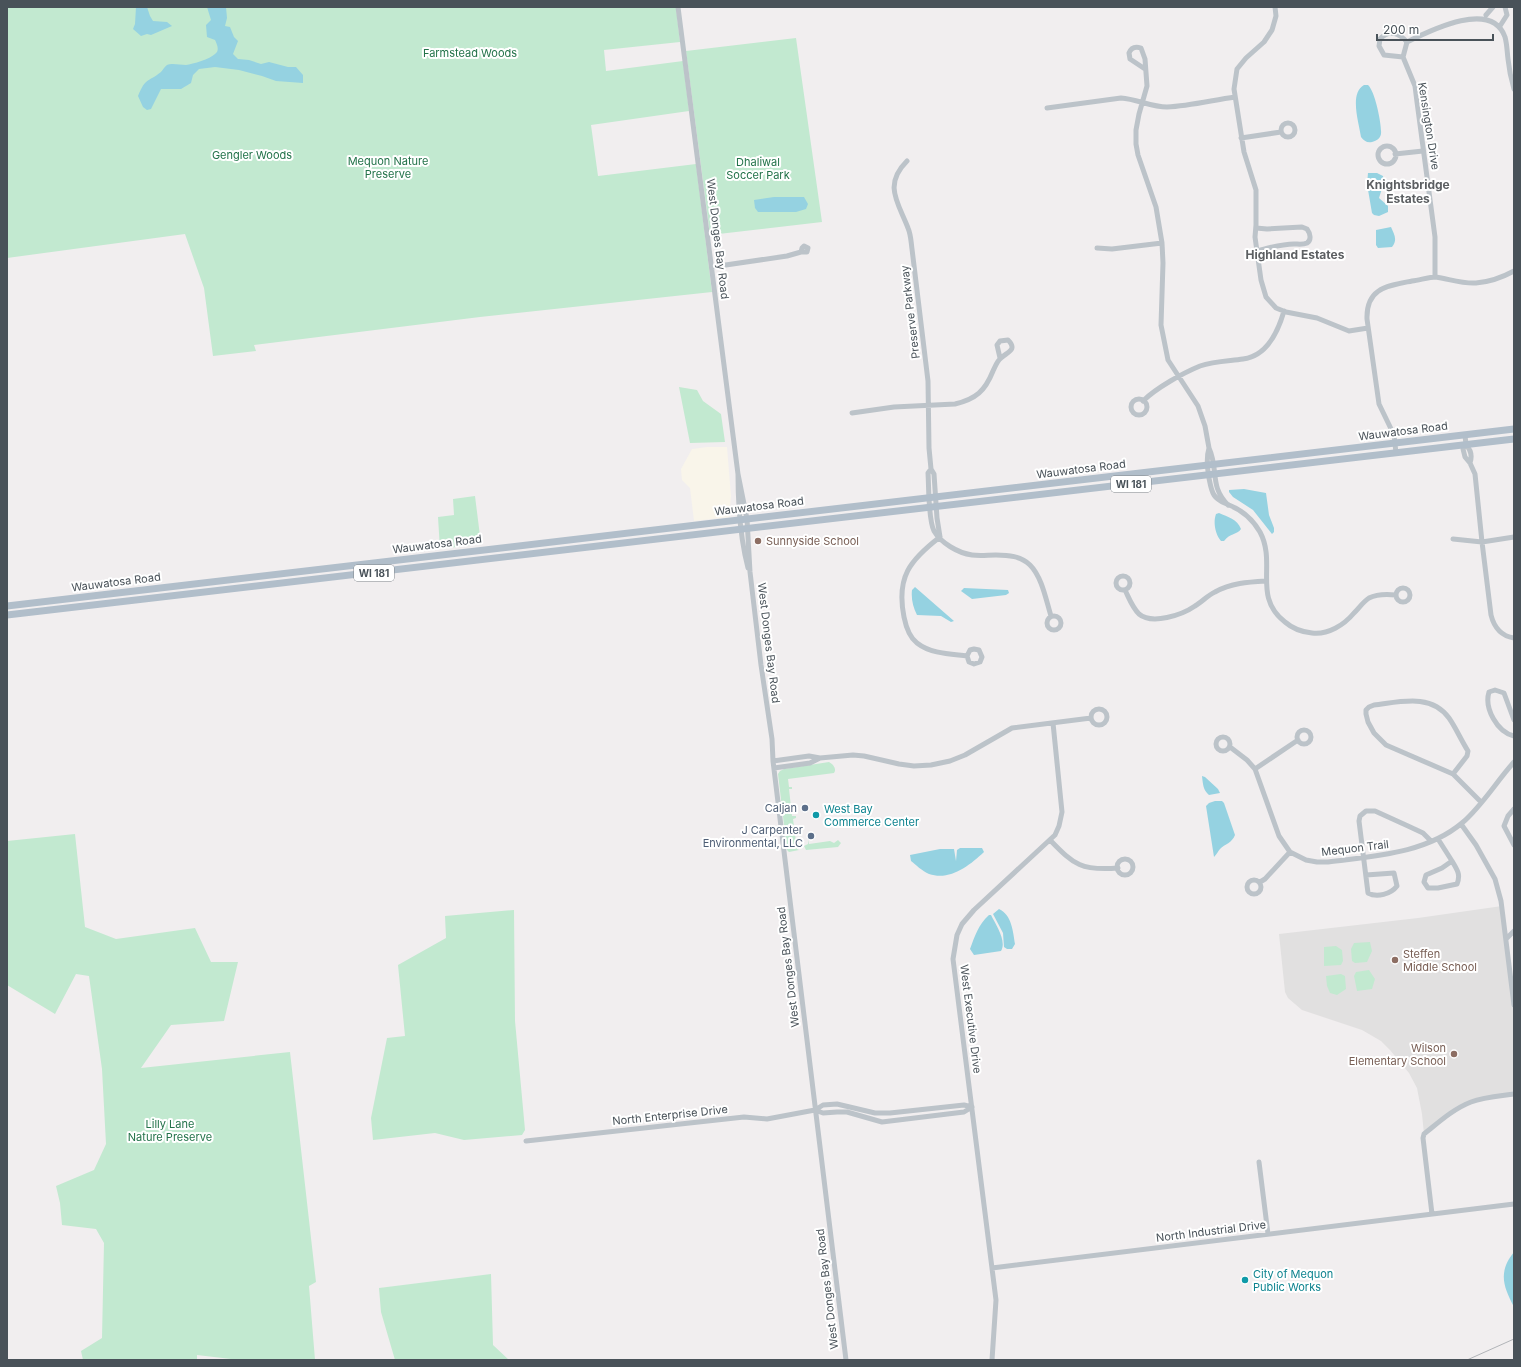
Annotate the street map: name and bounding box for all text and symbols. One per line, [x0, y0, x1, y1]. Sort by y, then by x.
scale bar [1377, 16, 1493, 42]
text: 200 m [1383, 22, 1419, 37]
park label: Farmstead Woods [423, 46, 517, 60]
street label: Kensington Drive [1415, 81, 1443, 171]
park label: Gengler Woods [212, 148, 292, 162]
park label: Mequon Nature Preserve [348, 154, 428, 181]
park label: Dhaliwal Soccer Park [726, 155, 790, 182]
district label: Knightsbridge Estates [1366, 177, 1450, 206]
street label: West Donges Bay Road [704, 178, 732, 300]
district label: Highland Estates [1246, 247, 1345, 262]
street label: Preserve Parkway [897, 264, 923, 360]
street label: Wauwatosa Road [1358, 419, 1448, 443]
street label: Wauwatosa Road [1036, 457, 1126, 481]
road number: WI 181 [1111, 476, 1151, 492]
street label: Wauwatosa Road [714, 494, 804, 518]
street label: Wauwatosa Road [392, 532, 482, 556]
place label: Sunnyside School [766, 534, 859, 548]
marker: Sunnyside School [753, 536, 763, 546]
road number: WI 181 [354, 565, 394, 581]
street label: Wauwatosa Road [71, 570, 161, 594]
street label: West Donges Bay Road [755, 582, 783, 704]
place label: Caljan [765, 801, 797, 815]
place label: West Bay Commerce Center [824, 802, 919, 829]
marker: Caljan [800, 803, 810, 813]
marker: West Bay Commerce Center [811, 810, 821, 820]
place label: J Carpenter Environmental, LLC [703, 823, 803, 850]
marker: J Carpenter Environmental, LLC [806, 831, 816, 841]
street label: Mequon Trail [1320, 837, 1390, 859]
street label: West Donges Bay Road [774, 906, 802, 1028]
place label: Steffen Middle School [1403, 947, 1477, 974]
marker: Steffen Middle School [1390, 955, 1400, 965]
street label: West Executive Drive [957, 964, 985, 1074]
place label: Wilson Elementary School [1349, 1041, 1446, 1068]
marker: Wilson Elementary School [1449, 1049, 1459, 1059]
street label: North Enterprise Drive [612, 1102, 728, 1128]
park label: Lilly Lane Nature Preserve [128, 1117, 212, 1144]
street label: North Industrial Drive [1155, 1217, 1267, 1245]
street label: West Donges Bay Road [813, 1228, 841, 1350]
place label: City of Mequon Public Works [1253, 1267, 1333, 1294]
marker: City of Mequon Public Works [1240, 1275, 1250, 1285]

